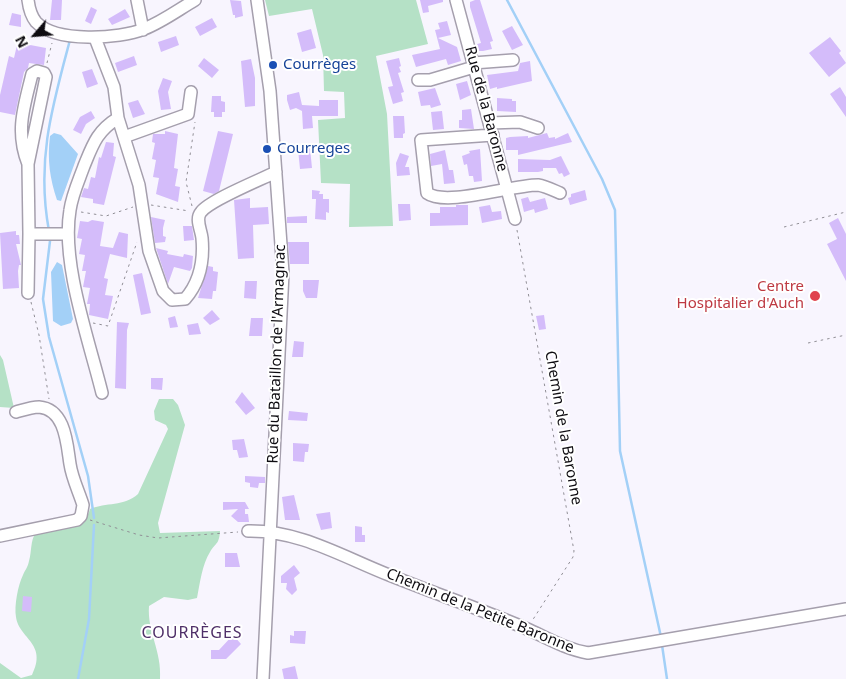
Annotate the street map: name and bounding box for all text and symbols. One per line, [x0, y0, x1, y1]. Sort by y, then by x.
north arrow [10, 10, 60, 60]
text: N [10, 33, 32, 51]
street label: Rue de la Baronne [461, 44, 511, 174]
place label: Courrèges [283, 56, 356, 74]
marker: Courrèges [267, 59, 279, 71]
place label: Courreges [277, 140, 350, 158]
marker: Courreges [261, 143, 273, 155]
street label: Rue du Bataillon de l'Armagnac [264, 244, 290, 464]
place label: Centre Hospitalier d'Auch [677, 278, 804, 313]
marker: Centre Hospitalier d'Auch [808, 289, 822, 303]
street label: Chemin de la Baronne [541, 350, 585, 506]
street label: Chemin de la Petite Baronne [384, 565, 576, 657]
district label: COURRÈGES [140, 623, 244, 643]

